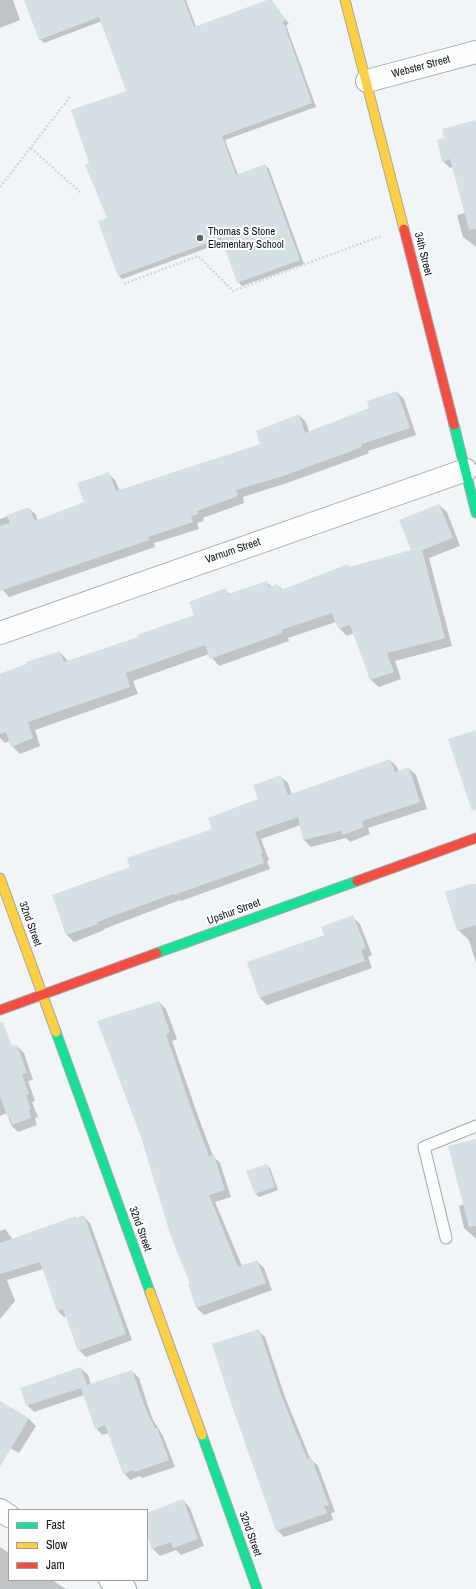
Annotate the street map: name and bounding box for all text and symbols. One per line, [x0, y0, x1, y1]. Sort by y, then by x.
street label: Webster Street [390, 53, 452, 81]
place label: Thomas S Stone Elementary School [208, 225, 284, 251]
street label: 34th Street [411, 231, 435, 277]
marker: Thomas S Stone Elementary School [195, 233, 205, 243]
street label: Varnum Street [204, 535, 262, 567]
street label: Upshur Street [206, 896, 262, 928]
street label: 32nd Street [16, 900, 44, 948]
street label: 32nd Street [126, 1205, 154, 1253]
legend [8, 1509, 148, 1581]
street label: 32nd Street [236, 1510, 264, 1558]
text: Fast [46, 1517, 65, 1533]
text: Slow [46, 1537, 67, 1553]
text: Jam [46, 1557, 65, 1573]

